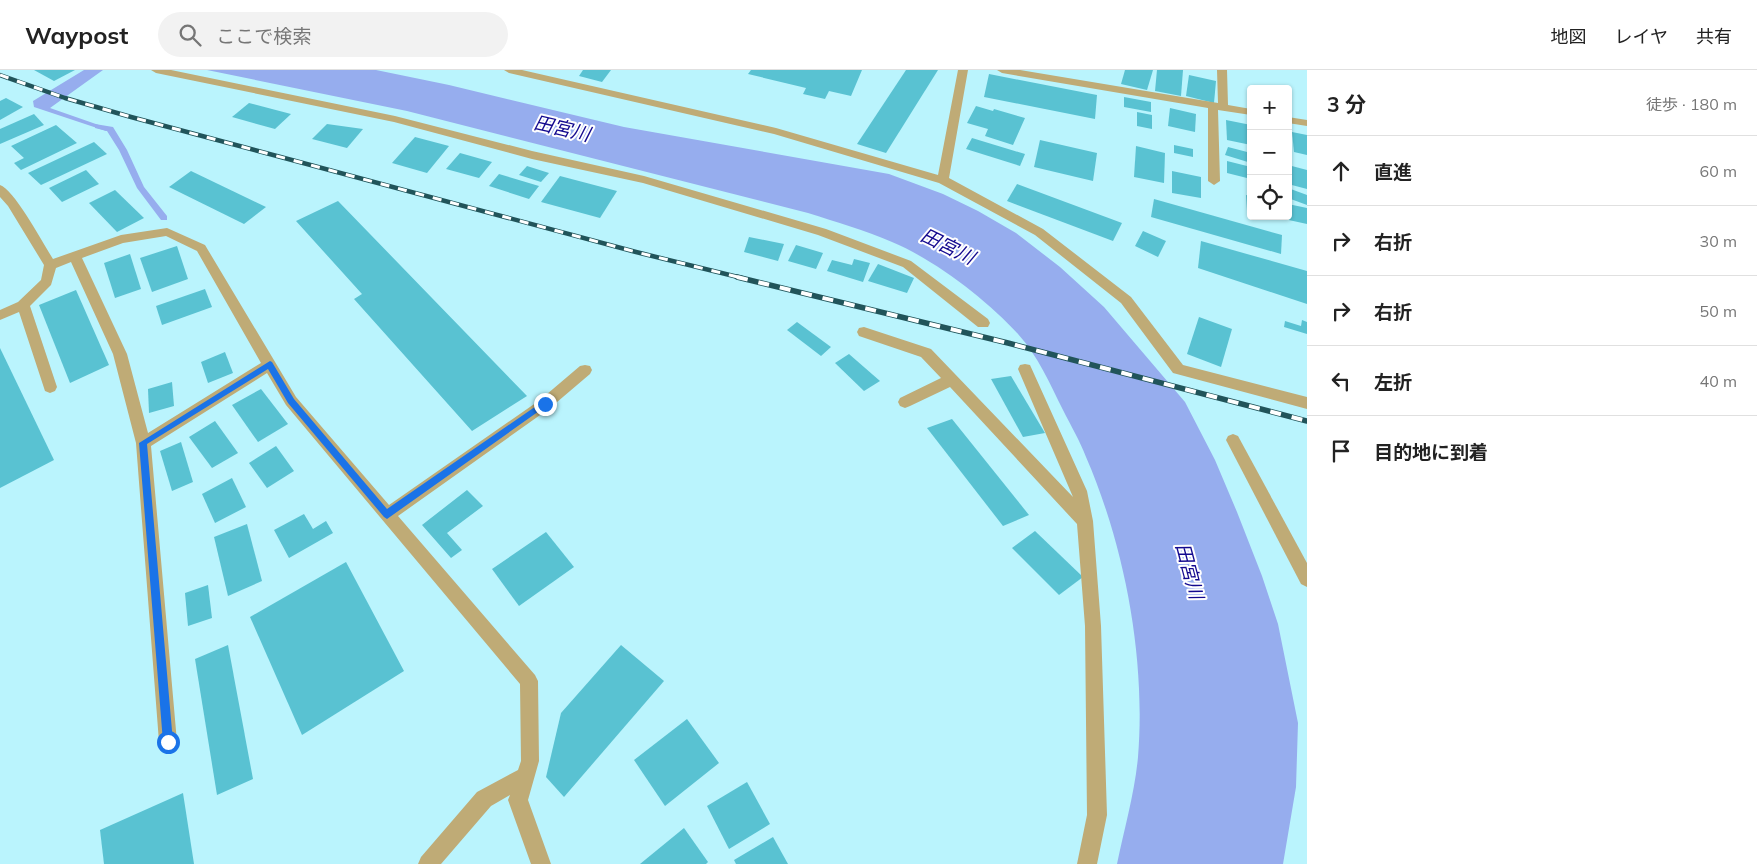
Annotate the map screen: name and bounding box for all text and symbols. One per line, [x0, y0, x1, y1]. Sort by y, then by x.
search box [158, 12, 508, 57]
text: Waypost [25, 20, 128, 50]
icon: search [176, 21, 204, 49]
text: ここで検索 [216, 24, 311, 48]
text: 地図 [1551, 25, 1587, 48]
text: レイヤ [1615, 25, 1668, 48]
text: 共有 [1696, 25, 1732, 48]
map controls [1247, 85, 1292, 220]
button: + [1247, 85, 1292, 130]
text: 3 分 [1327, 91, 1366, 117]
text: 徒歩 · 180 m [1646, 94, 1737, 114]
water label: 田宮川 [532, 110, 594, 147]
button: − [1247, 130, 1292, 175]
icon: ahead [1327, 157, 1355, 185]
text: 直進 [1374, 160, 1412, 184]
text: 60 m [1700, 161, 1737, 181]
button: locate [1247, 175, 1292, 220]
water label: 田宮川 [917, 223, 981, 270]
icon: right [1327, 227, 1355, 255]
text: 右折 [1374, 230, 1412, 254]
text: 30 m [1700, 231, 1737, 251]
icon: right [1327, 297, 1355, 325]
text: 右折 [1374, 300, 1412, 324]
text: 50 m [1700, 301, 1737, 321]
icon: left [1327, 367, 1355, 395]
text: 左折 [1374, 370, 1412, 394]
text: 40 m [1700, 371, 1737, 391]
route end [534, 393, 557, 416]
icon: arrive [1327, 437, 1355, 465]
text: 目的地に到着 [1374, 440, 1488, 464]
water label: 田宮川 [1171, 540, 1209, 604]
route start [157, 731, 180, 754]

